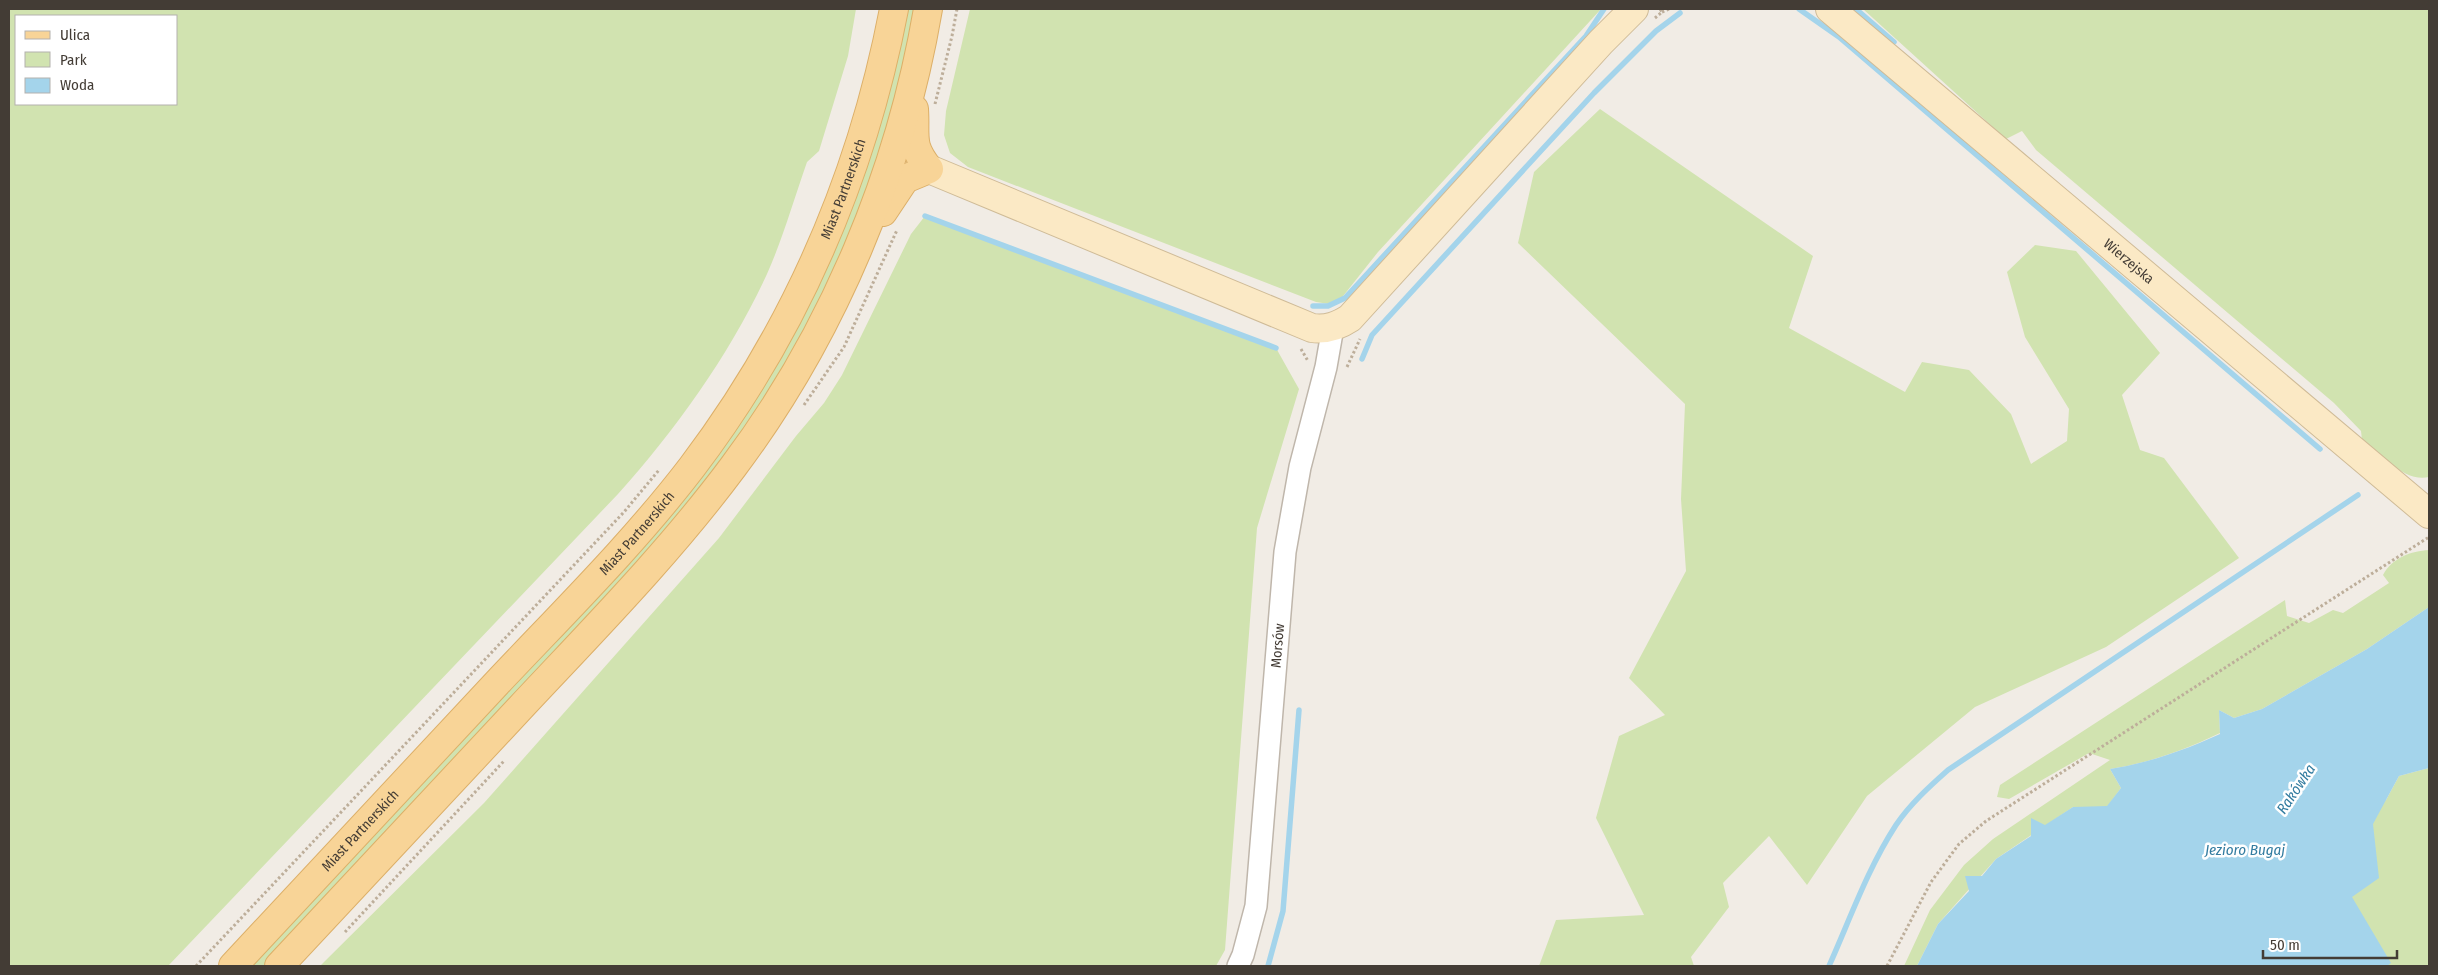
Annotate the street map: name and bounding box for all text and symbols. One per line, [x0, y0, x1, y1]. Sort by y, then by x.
legend [15, 15, 178, 105]
text: Ulica [60, 26, 90, 44]
text: Park [60, 51, 87, 69]
text: Woda [60, 76, 94, 94]
street label: Miast Partnerskich [817, 137, 869, 242]
street label: Wierzejska [2100, 235, 2158, 287]
street label: Miast Partnerskich [596, 488, 678, 578]
street label: Morsów [1267, 623, 1288, 669]
water label: Rakówka [2273, 761, 2319, 817]
street label: Miast Partnerskich [318, 786, 402, 875]
water label: Jezioro Bugaj [2204, 841, 2285, 859]
scale bar [2263, 928, 2397, 960]
text: 50 m [2270, 936, 2300, 954]

